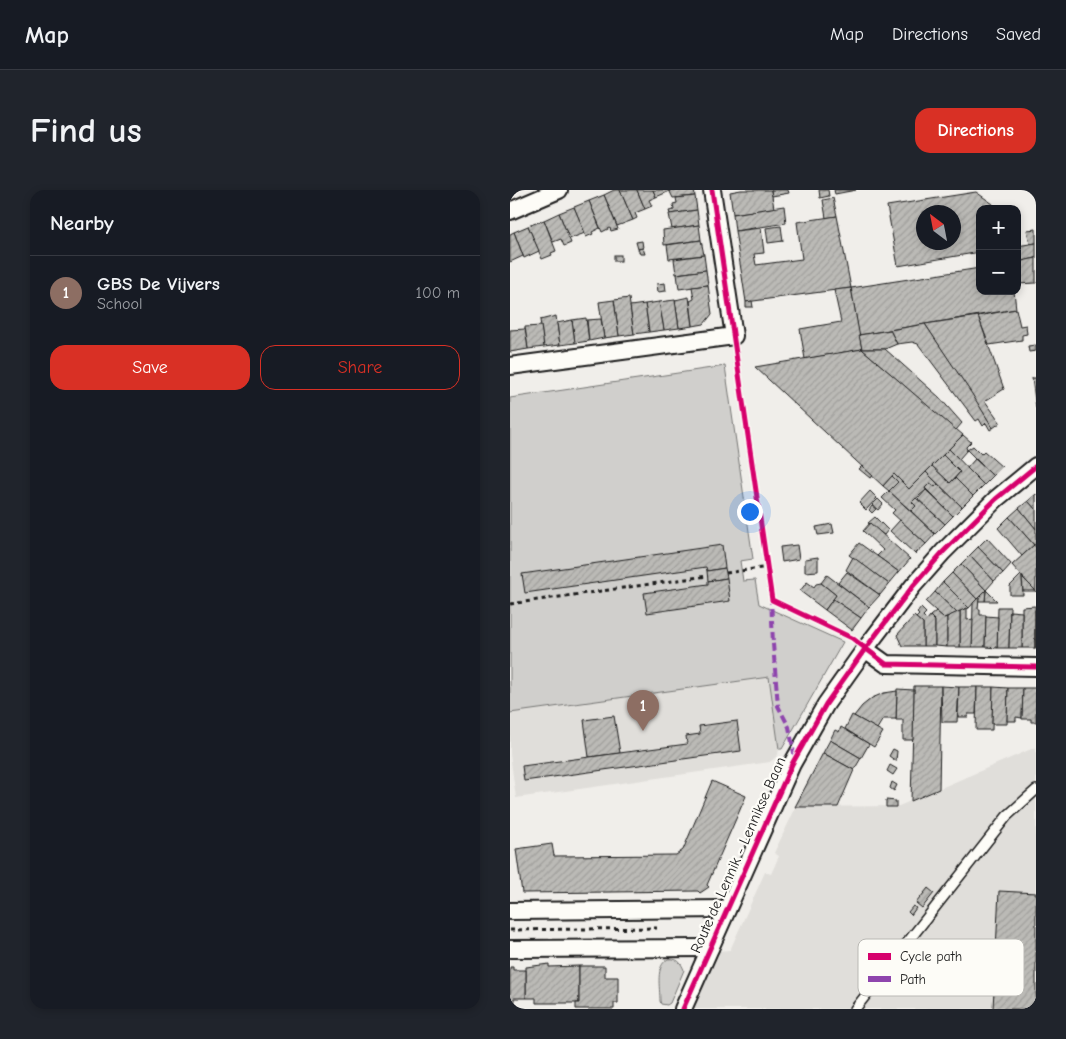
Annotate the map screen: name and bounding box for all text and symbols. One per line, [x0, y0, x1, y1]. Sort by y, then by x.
text: Map [25, 21, 69, 49]
text: Map [830, 24, 864, 45]
text: Directions [892, 24, 968, 45]
text: Saved [996, 24, 1041, 45]
button: Directions [915, 108, 1036, 153]
text: Find us [30, 110, 142, 151]
north arrow [916, 205, 961, 250]
map controls [976, 205, 1021, 295]
button: + [976, 205, 1021, 250]
text: Nearby [50, 211, 114, 235]
button: − [976, 250, 1021, 295]
text: GBS De Vijvers [97, 273, 220, 295]
text: 1 [63, 284, 69, 302]
text: 100 m [416, 284, 460, 302]
text: School [97, 295, 143, 313]
button: Save [50, 345, 250, 390]
button: Share [260, 345, 460, 390]
your location [737, 499, 763, 525]
pin: 1 [627, 690, 659, 731]
street label: Route de Lennik - Lennikse Baan [686, 754, 790, 956]
legend [858, 939, 1024, 996]
text: Cycle path [900, 948, 962, 965]
text: Path [900, 971, 926, 988]

